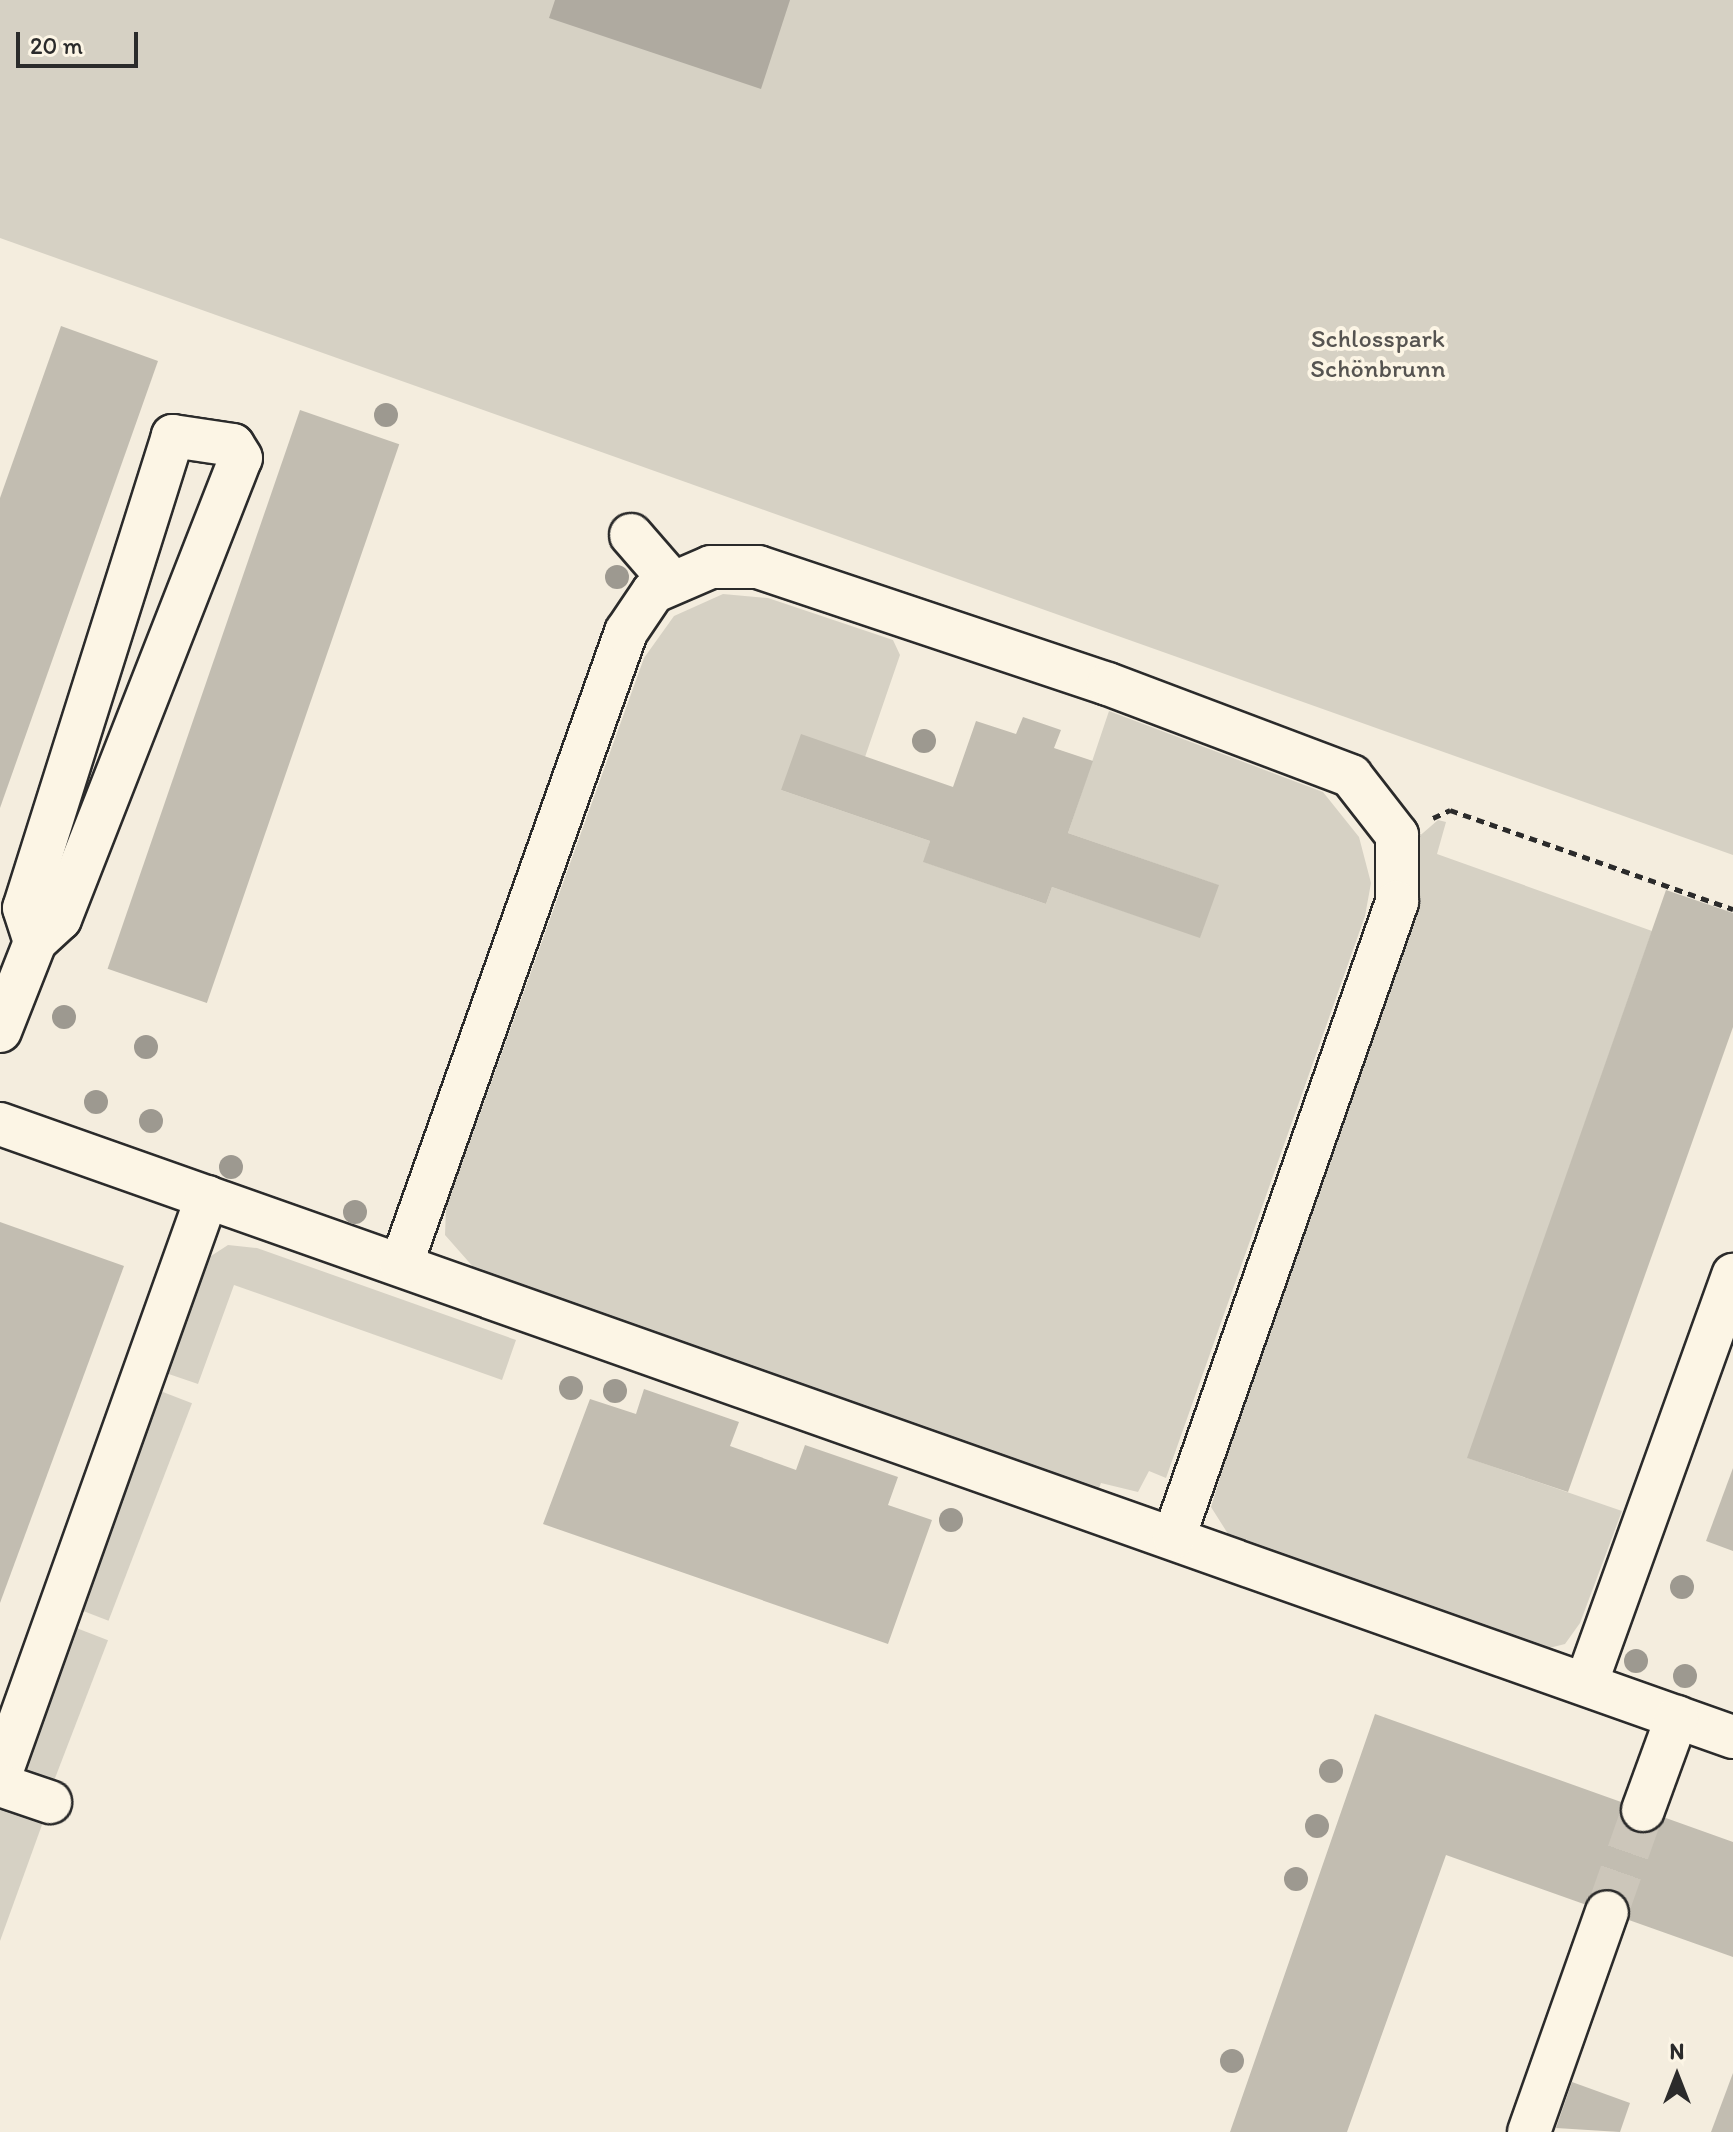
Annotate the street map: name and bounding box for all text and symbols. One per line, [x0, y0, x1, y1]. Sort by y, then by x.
scale bar [20, 16, 142, 66]
text: 20 m [30, 31, 83, 60]
park label: Schlosspark Schönbrunn [1310, 323, 1446, 384]
north arrow [1637, 2036, 1717, 2116]
text: N [1670, 2038, 1684, 2065]

